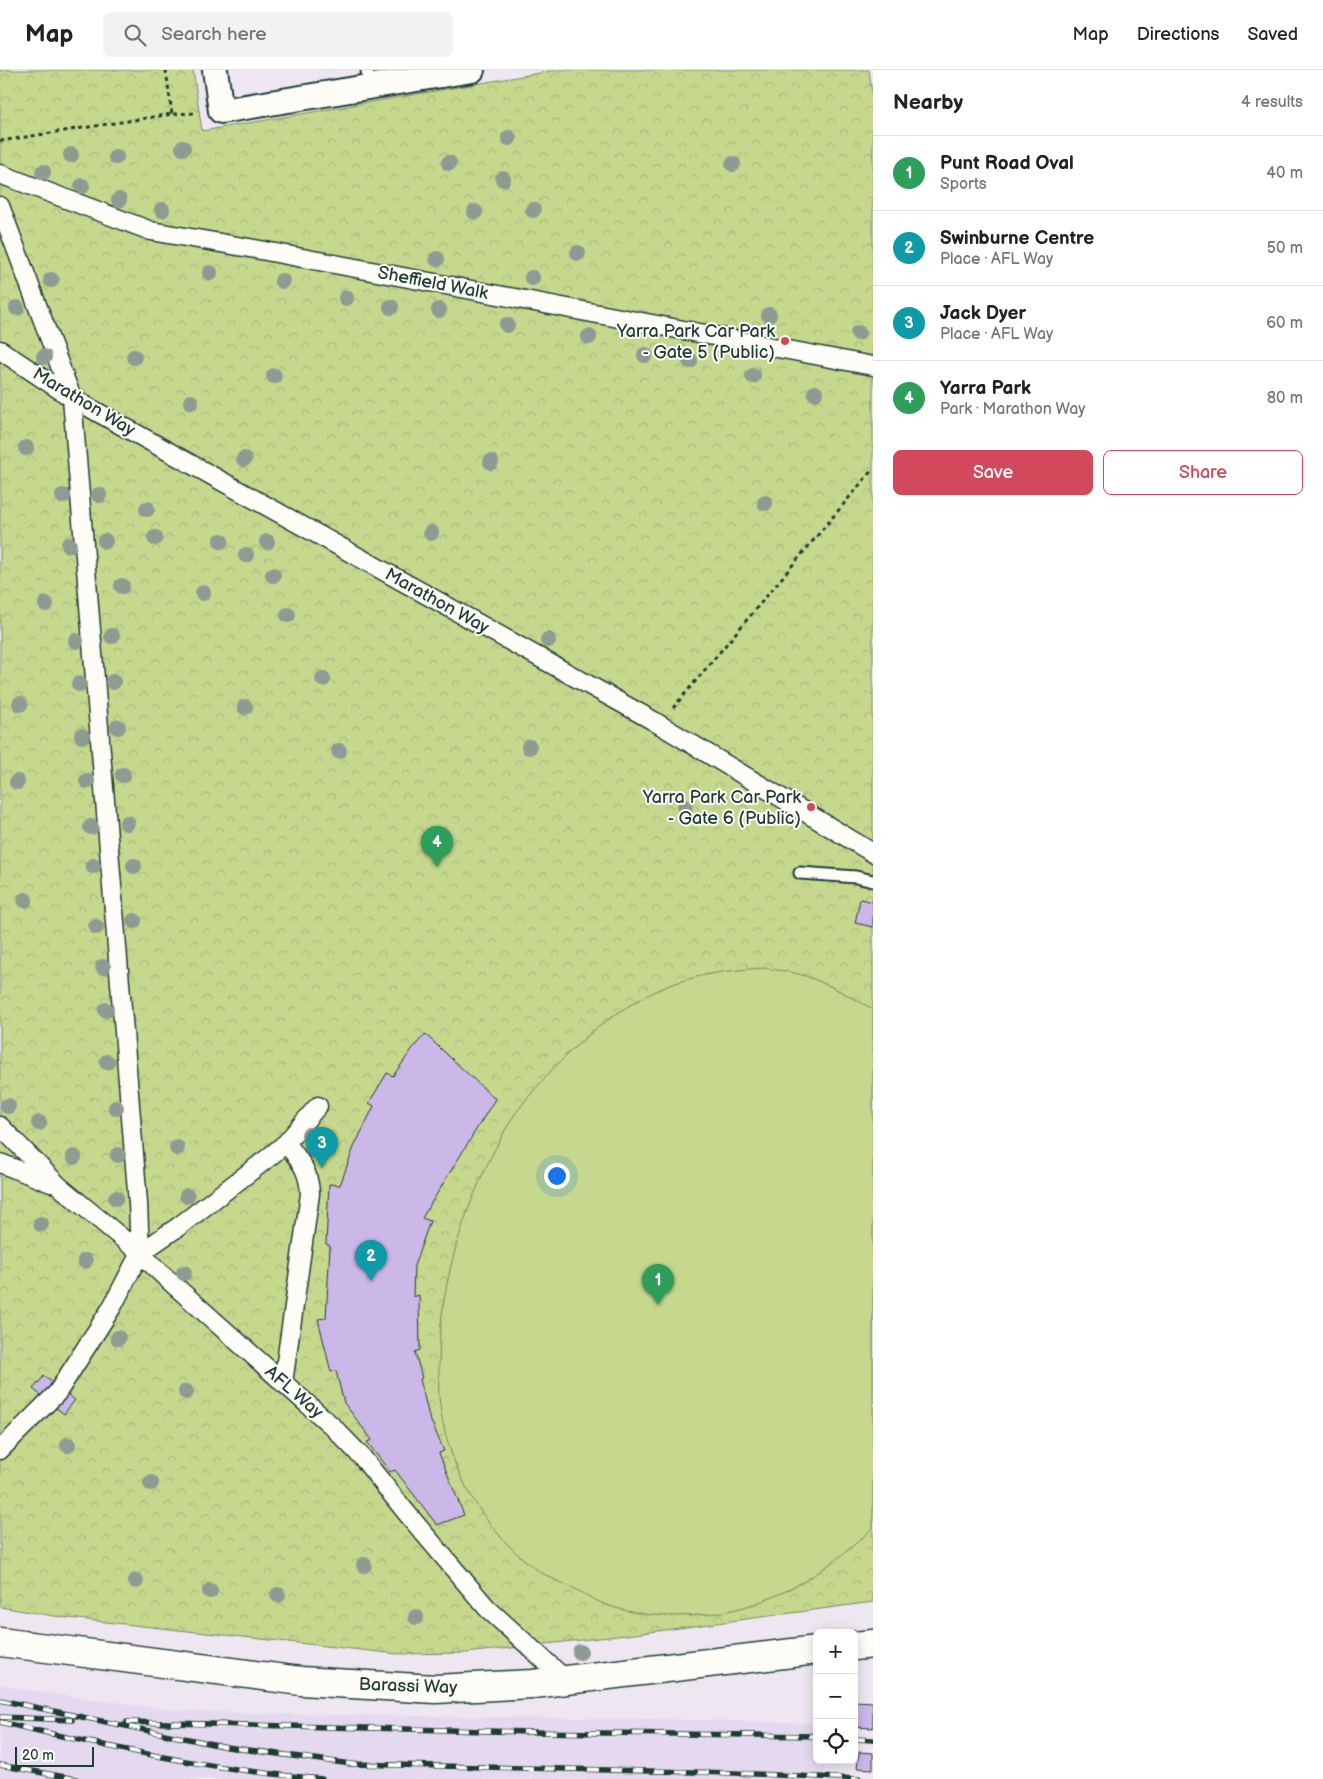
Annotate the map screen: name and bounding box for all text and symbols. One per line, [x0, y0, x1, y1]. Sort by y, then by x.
search box [103, 12, 453, 57]
text: Map [25, 20, 73, 49]
icon: search [121, 21, 149, 49]
text: Search here [161, 23, 267, 46]
text: Map [1073, 24, 1109, 45]
text: Directions [1137, 24, 1219, 45]
text: Saved [1247, 24, 1298, 45]
text: Nearby [893, 90, 963, 115]
text: 4 results [1241, 93, 1303, 112]
text: Punt Road Oval [940, 152, 1074, 175]
text: 1 [906, 164, 912, 183]
text: 40 m [1266, 164, 1303, 183]
text: Sports [940, 175, 987, 194]
text: Swinburne Centre [940, 227, 1094, 250]
text: 2 [904, 239, 914, 258]
text: 50 m [1267, 239, 1303, 258]
text: Place · AFL Way [940, 250, 1053, 269]
street label: Sheffield Walk [376, 262, 490, 304]
text: Jack Dyer [940, 302, 1026, 325]
text: 3 [904, 314, 914, 333]
text: 60 m [1266, 314, 1303, 333]
place label: Yarra Park Car Park - Gate 5 (Public) [616, 321, 775, 363]
text: Place · AFL Way [940, 325, 1053, 344]
marker: Yarra Park Car Park - Gate 5 (Public) [779, 335, 791, 347]
street label: Marathon Way [29, 363, 140, 441]
text: Yarra Park [940, 377, 1031, 400]
text: 4 [904, 389, 914, 408]
text: 80 m [1267, 389, 1303, 408]
text: Park · Marathon Way [940, 400, 1085, 419]
button: Save [893, 450, 1093, 495]
button: Share [1103, 450, 1303, 495]
street label: Marathon Way [381, 564, 493, 639]
place label: Yarra Park Car Park - Gate 6 (Public) [642, 787, 801, 829]
marker: Yarra Park Car Park - Gate 6 (Public) [805, 801, 817, 813]
pin: 4 [421, 826, 453, 867]
pin: 3 [306, 1127, 338, 1168]
your location [544, 1163, 570, 1189]
pin: 2 [355, 1240, 387, 1281]
pin: 1 [642, 1264, 674, 1305]
street label: AFL Way [261, 1361, 328, 1423]
map controls [813, 1629, 858, 1764]
button: + [813, 1629, 858, 1674]
street label: Barassi Way [358, 1674, 459, 1698]
button: − [813, 1674, 858, 1719]
button: locate [813, 1719, 858, 1764]
scale bar [15, 1744, 94, 1767]
text: 20 m [22, 1747, 54, 1764]

